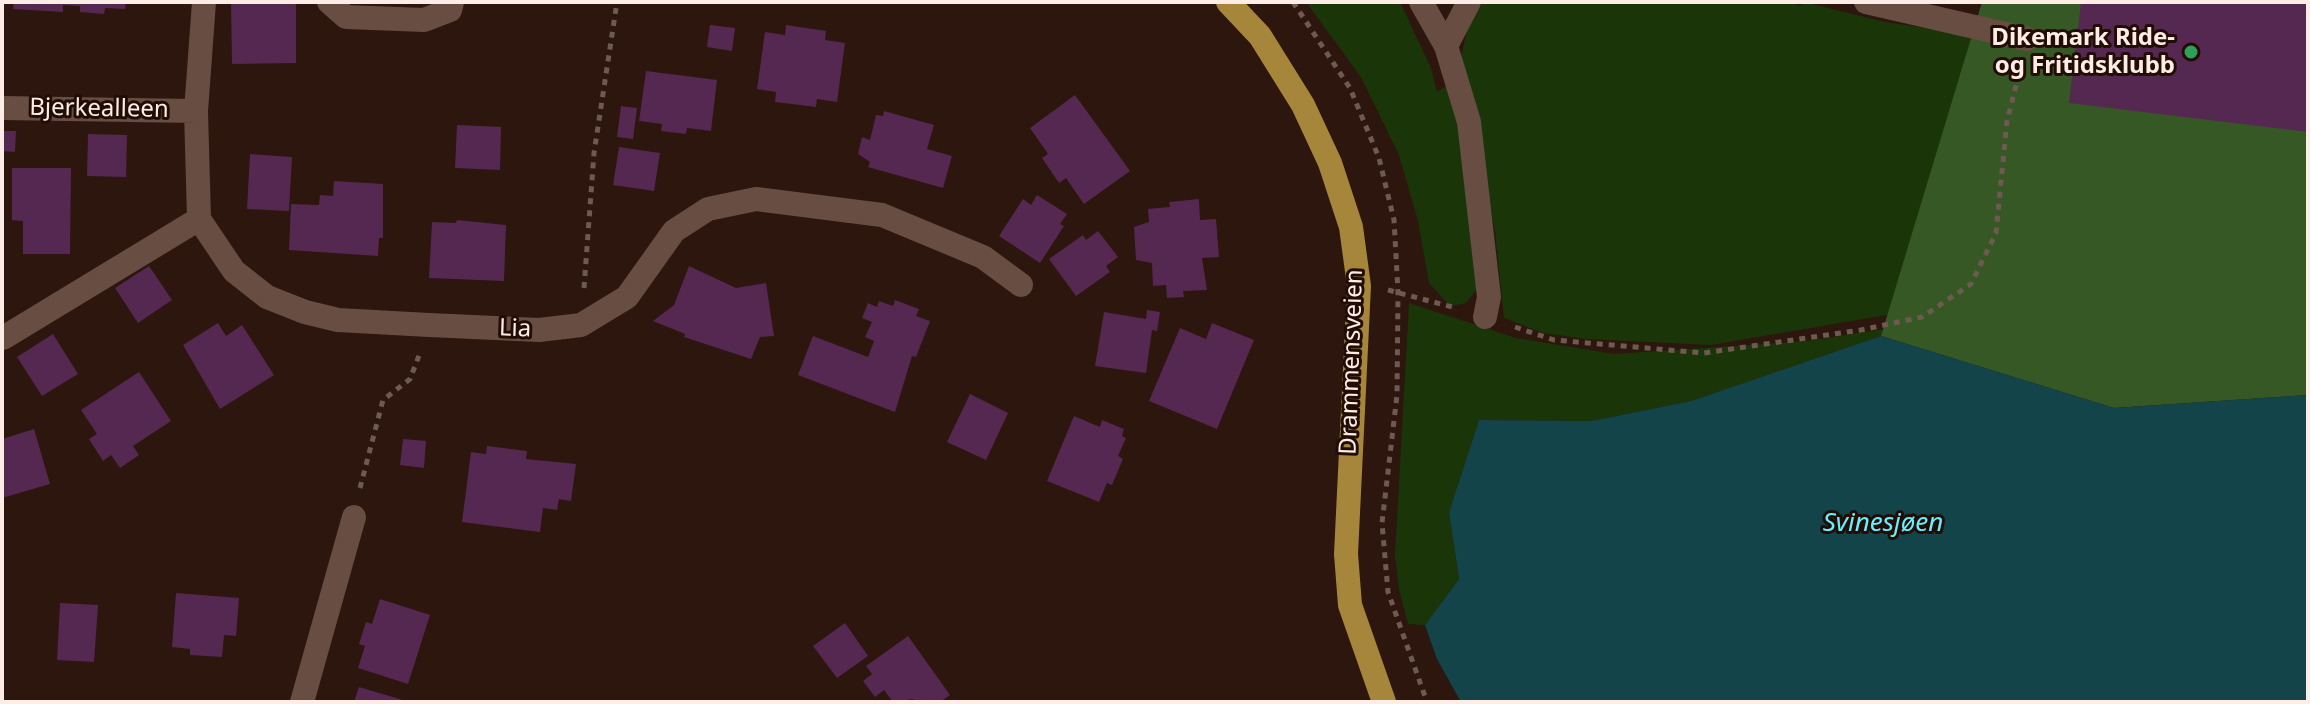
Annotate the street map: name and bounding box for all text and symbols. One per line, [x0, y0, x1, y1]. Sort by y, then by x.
place label: Dikemark Ride- og Fritidsklubb [1991, 24, 2175, 80]
marker: Dikemark Ride- og Fritidsklubb [2182, 43, 2200, 61]
street label: Bjerkealleen [29, 93, 169, 125]
street label: Drammensveien [1334, 269, 1370, 455]
street label: Lia [498, 314, 532, 344]
water label: Svinesjøen [1823, 508, 1943, 540]

